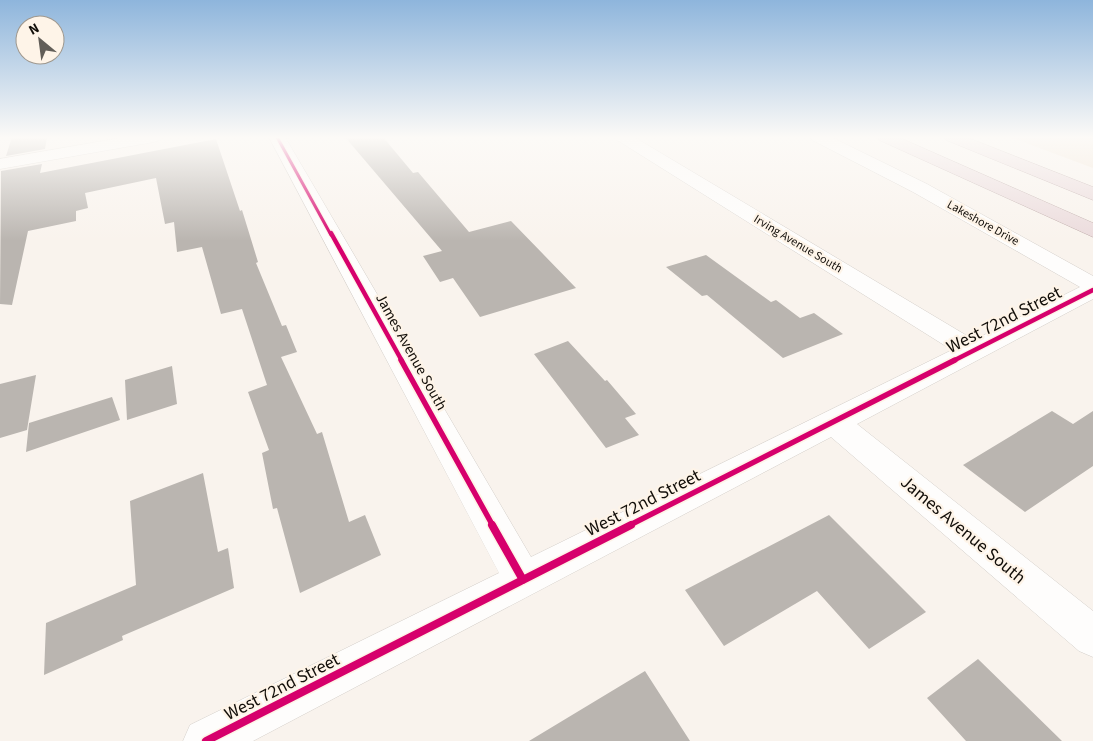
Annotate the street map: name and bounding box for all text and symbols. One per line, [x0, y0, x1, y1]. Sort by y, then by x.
north arrow [15, 15, 65, 65]
text: N [25, 19, 43, 41]
street label: Lakeshore Drive [944, 196, 1022, 250]
street label: Irving Avenue South [751, 211, 845, 277]
street label: West 72nd Street [942, 280, 1066, 360]
street label: James Avenue South [370, 290, 452, 414]
street label: West 72nd Street [581, 463, 705, 543]
street label: James Avenue South [895, 470, 1031, 590]
street label: West 72nd Street [220, 647, 344, 727]

